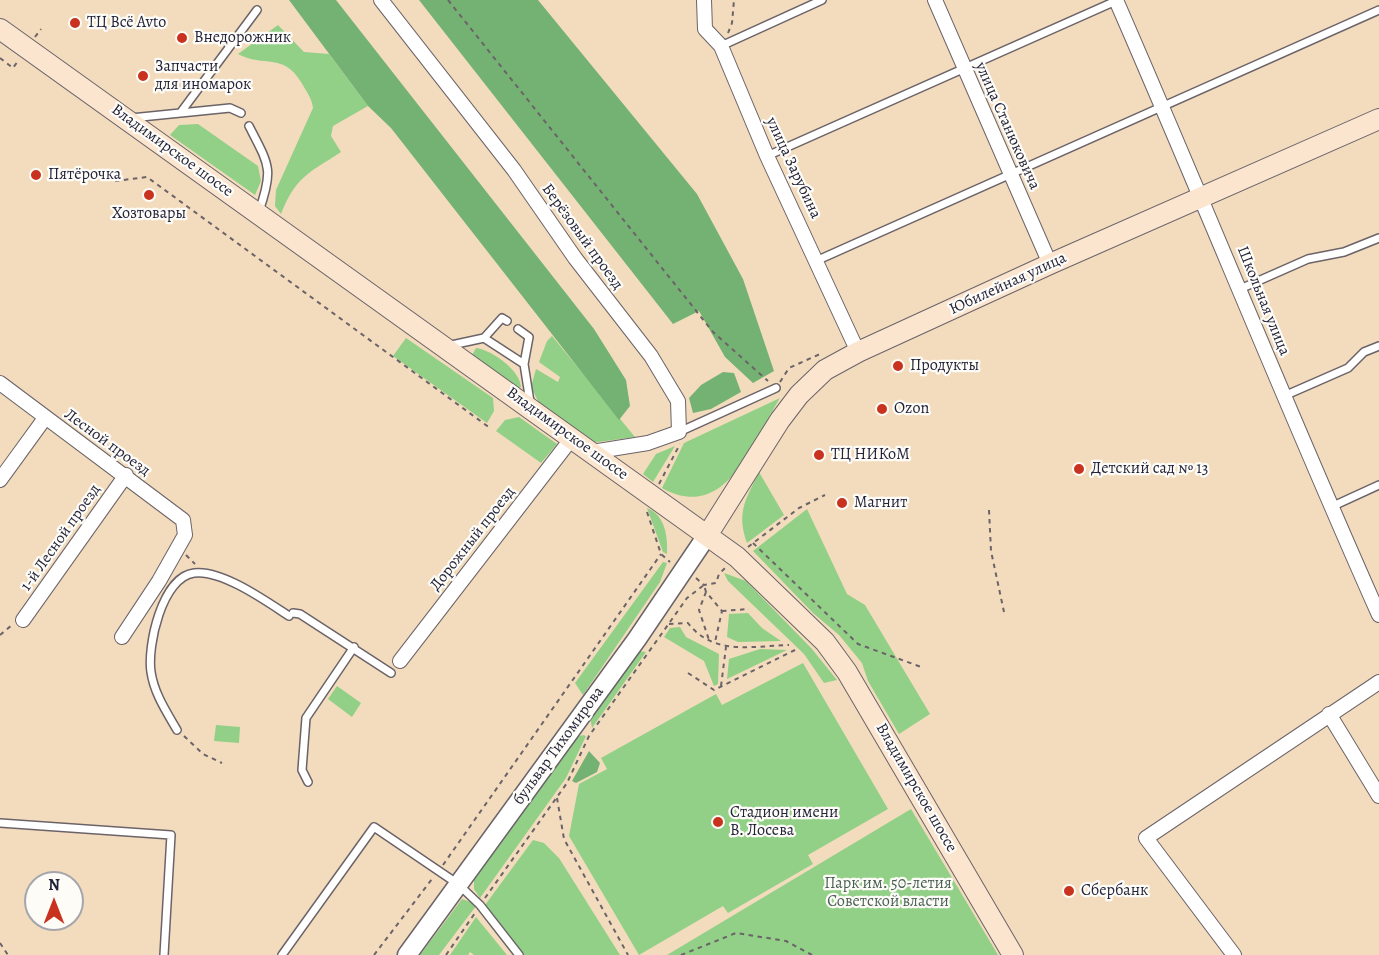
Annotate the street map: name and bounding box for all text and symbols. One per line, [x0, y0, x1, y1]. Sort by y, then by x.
place label: ТЦ Всё Avto [87, 13, 166, 33]
marker: ТЦ Всё Avto [68, 16, 82, 30]
place label: Внедорожник [194, 28, 291, 48]
marker: Внедорожник [175, 31, 189, 45]
place label: Запчасти для иномарок [155, 57, 251, 95]
street label: улица Станюковича [970, 59, 1044, 193]
marker: Запчасти для иномарок [136, 69, 150, 83]
street label: Владимирское шоссе [107, 100, 237, 202]
street label: улица Зарубина [761, 114, 825, 222]
place label: Пятёрочка [48, 165, 121, 185]
marker: Пятёрочка [29, 168, 43, 182]
street label: Берёзовый проезд [537, 180, 627, 294]
marker: Хозтовары [142, 188, 156, 202]
place label: Хозтовары [112, 204, 186, 224]
street label: Школьная улица [1232, 243, 1294, 359]
street label: Юбилейная улица [946, 248, 1070, 320]
place label: Продукты [910, 356, 979, 376]
marker: Продукты [891, 359, 905, 373]
street label: Владимирское шоссе [502, 383, 632, 485]
place label: Ozon [894, 399, 929, 419]
marker: Ozon [875, 402, 889, 416]
street label: Лесной проезд [60, 405, 154, 481]
place label: ТЦ НИКоМ [831, 445, 910, 465]
marker: ТЦ НИКоМ [812, 448, 826, 462]
place label: Детский сад № 13 [1091, 459, 1208, 479]
marker: Детский сад № 13 [1072, 462, 1086, 476]
street label: 1-й Лесной проезд [17, 481, 105, 595]
street label: Дорожный проезд [426, 483, 520, 595]
place label: Магнит [854, 493, 907, 513]
marker: Магнит [835, 496, 849, 510]
street label: бульвар Тихомирова [510, 683, 608, 809]
street label: Владимирское шоссе [871, 720, 961, 856]
place label: Стадион имени В. Лосева [730, 803, 838, 841]
marker: Стадион имени В. Лосева [711, 815, 725, 829]
north arrow [24, 871, 84, 931]
text: N [48, 874, 60, 896]
park label: Парк им. 50-летия Советской власти [824, 874, 952, 912]
place label: Сбербанк [1081, 881, 1148, 901]
marker: Сбербанк [1062, 884, 1076, 898]

